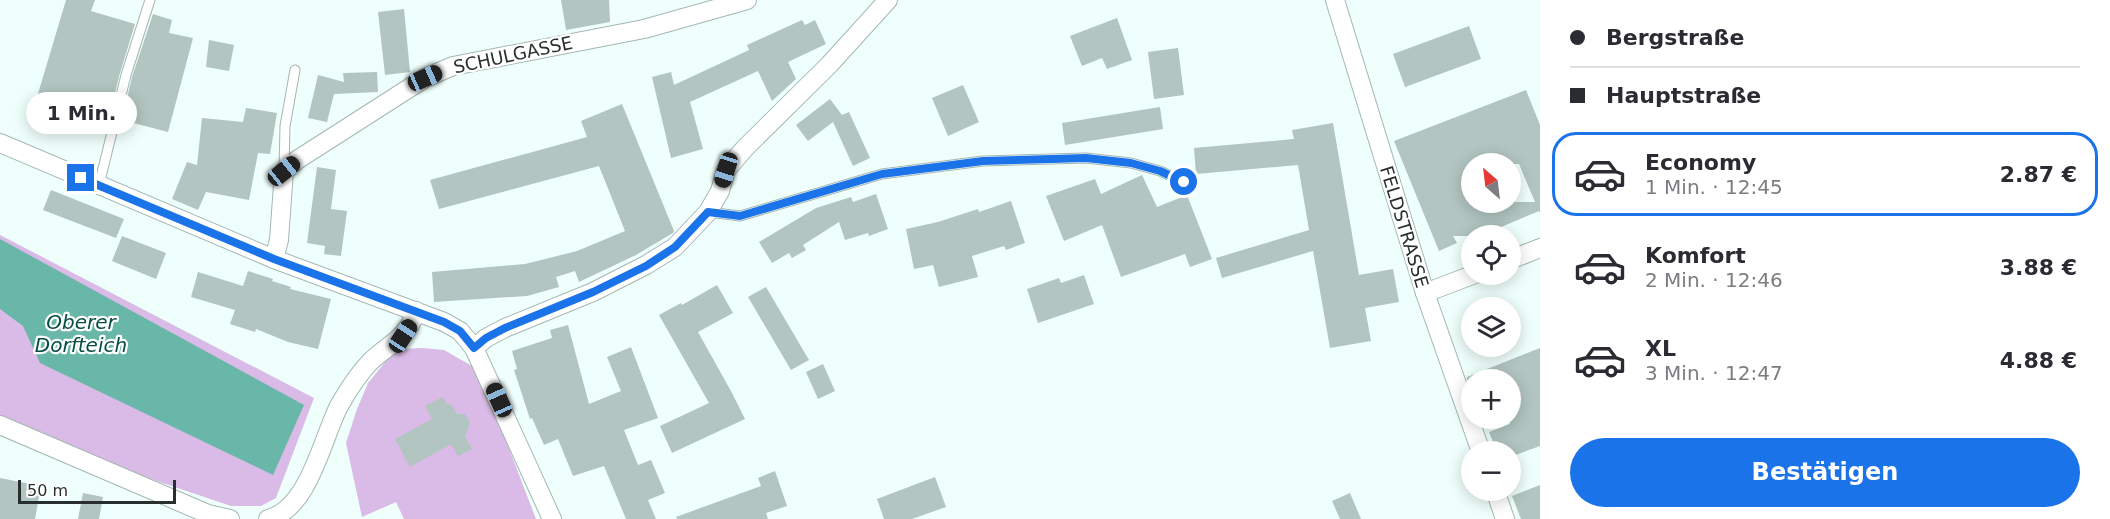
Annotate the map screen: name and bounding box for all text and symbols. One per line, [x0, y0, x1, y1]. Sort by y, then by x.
text: Bergstraße [1606, 25, 1744, 50]
street label: SCHULGASSE [451, 32, 574, 77]
car [405, 62, 445, 94]
text: Hauptstraße [1606, 83, 1761, 108]
callout: 1 Min. [26, 91, 136, 133]
text: 1 Min. [47, 101, 116, 125]
icon: car [1573, 147, 1627, 201]
car [712, 150, 740, 190]
text: Economy [1645, 150, 1756, 175]
car [264, 153, 304, 189]
north arrow [1461, 153, 1521, 213]
map controls [1461, 153, 1521, 501]
text: 2.87 € [2000, 162, 2077, 187]
street label: FELDSTRASSE [1376, 163, 1433, 290]
route end [67, 164, 94, 191]
route start [1170, 168, 1197, 195]
text: 1 Min. · 12:45 [1645, 175, 1783, 199]
button: locate [1461, 225, 1521, 285]
icon: car [1573, 240, 1627, 294]
text: Komfort [1645, 243, 1746, 268]
text: 3.88 € [2000, 255, 2077, 280]
text: 2 Min. · 12:46 [1645, 268, 1783, 292]
button: layers [1461, 297, 1521, 357]
water label: Oberer Dorfteich [35, 310, 127, 357]
car [386, 316, 420, 356]
icon: car [1573, 333, 1627, 387]
text: XL [1645, 336, 1676, 361]
text: 4.88 € [2000, 348, 2077, 373]
text: 3 Min. · 12:47 [1645, 361, 1783, 385]
button: + [1461, 369, 1521, 429]
car [483, 380, 515, 420]
button: Bestätigen [1570, 438, 2080, 507]
button: − [1461, 441, 1521, 501]
scale bar [18, 477, 176, 504]
text: 50 m [27, 481, 68, 500]

